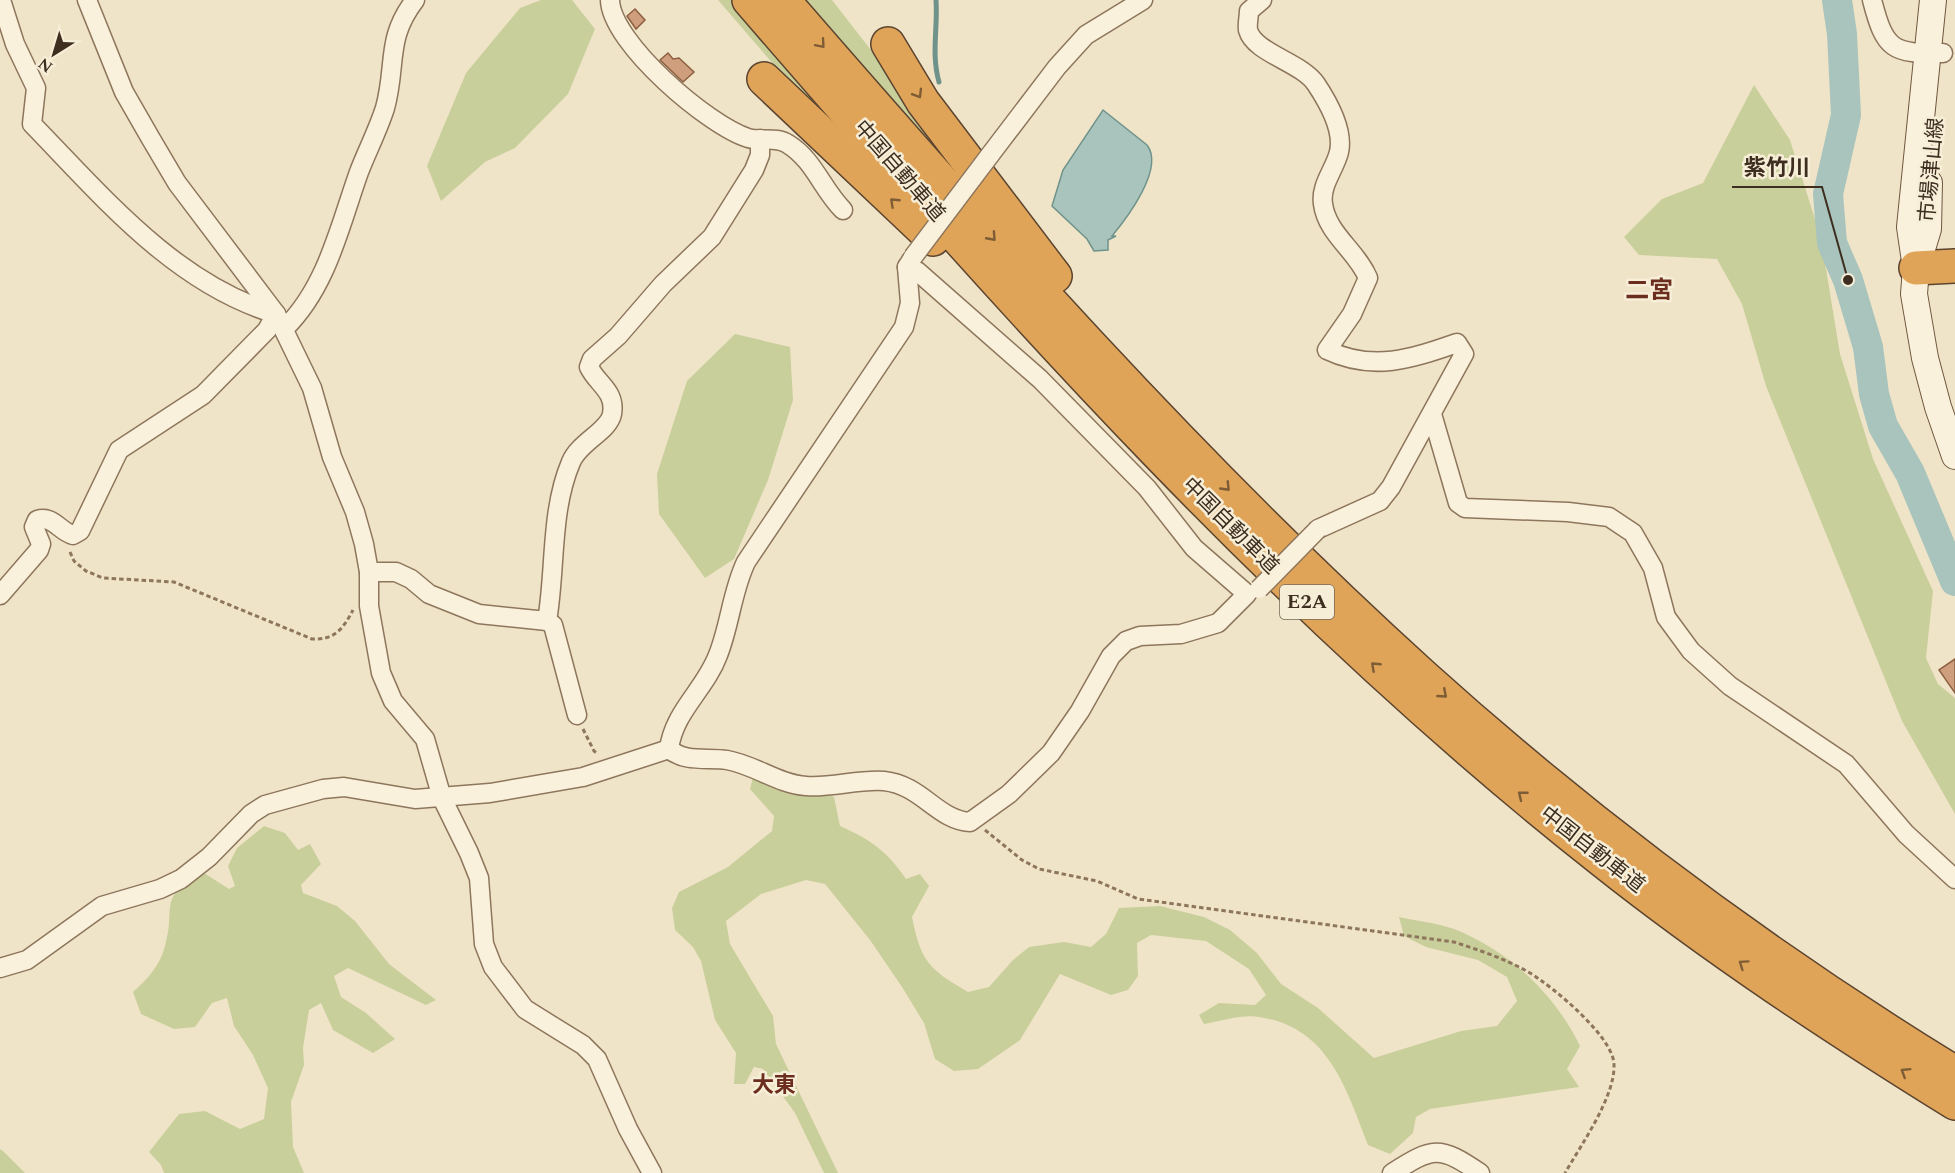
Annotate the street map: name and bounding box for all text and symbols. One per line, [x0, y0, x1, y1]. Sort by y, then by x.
north arrow [24, 24, 84, 84]
one-way arrow [814, 37, 825, 48]
text: N [33, 52, 58, 79]
one-way arrow [911, 88, 923, 98]
street label: 中国自動車道 [846, 113, 952, 229]
street label: 市場津山線 [1911, 116, 1953, 224]
callout: 紫竹川 [1732, 147, 1822, 187]
text: 紫竹川 [1744, 152, 1810, 185]
one-way arrow [891, 198, 901, 209]
one-way arrow [985, 230, 996, 241]
district label: 二宮 [1625, 273, 1673, 309]
street label: 中国自動車道 [1174, 470, 1286, 582]
one-way arrow [1219, 480, 1230, 490]
road number: E2A [1280, 585, 1334, 619]
one-way arrow [1371, 662, 1382, 673]
one-way arrow [1436, 687, 1447, 698]
one-way arrow [1517, 791, 1528, 802]
street label: 中国自動車道 [1533, 799, 1651, 901]
one-way arrow [1739, 960, 1750, 971]
one-way arrow [1901, 1068, 1911, 1080]
district label: 大東 [752, 1069, 796, 1102]

